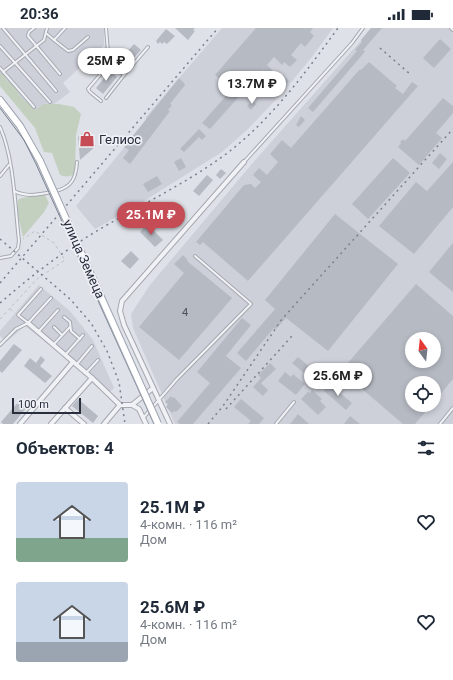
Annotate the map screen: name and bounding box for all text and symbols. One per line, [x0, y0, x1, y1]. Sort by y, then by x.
text: 20:36 [20, 5, 59, 23]
pin: 25M ₽ [78, 48, 134, 82]
text: 25M ₽ [87, 53, 125, 68]
pin: 13.7M ₽ [215, 71, 289, 105]
text: 13.7M ₽ [227, 76, 277, 91]
shop icon: Гелиос [78, 130, 96, 148]
place label: Гелиос [99, 132, 141, 147]
pin: 25.1M ₽ [114, 202, 188, 236]
text: 25.1M ₽ [126, 207, 176, 222]
street label: улица Земеца [60, 217, 108, 301]
house number: 4 [182, 306, 188, 319]
north arrow [405, 332, 441, 368]
map controls [405, 332, 441, 412]
pin: 25.6M ₽ [301, 363, 375, 397]
text: 25.6M ₽ [313, 368, 363, 383]
button: locate [405, 376, 441, 412]
scale bar [12, 396, 81, 415]
text: 100 m [18, 398, 49, 411]
icon: filters [415, 437, 437, 459]
text: Объектов: 4 [16, 438, 114, 458]
text: 25.1M ₽ [140, 497, 205, 517]
icon: home [48, 498, 96, 546]
icon: heart [415, 511, 437, 533]
text: 4-комн. · 116 m² [140, 517, 237, 532]
text: Дом [140, 532, 167, 547]
text: 25.6M ₽ [140, 597, 205, 617]
icon: home [48, 598, 96, 646]
icon: heart [415, 611, 437, 633]
text: 4-комн. · 116 m² [140, 617, 237, 632]
text: Дом [140, 632, 167, 647]

